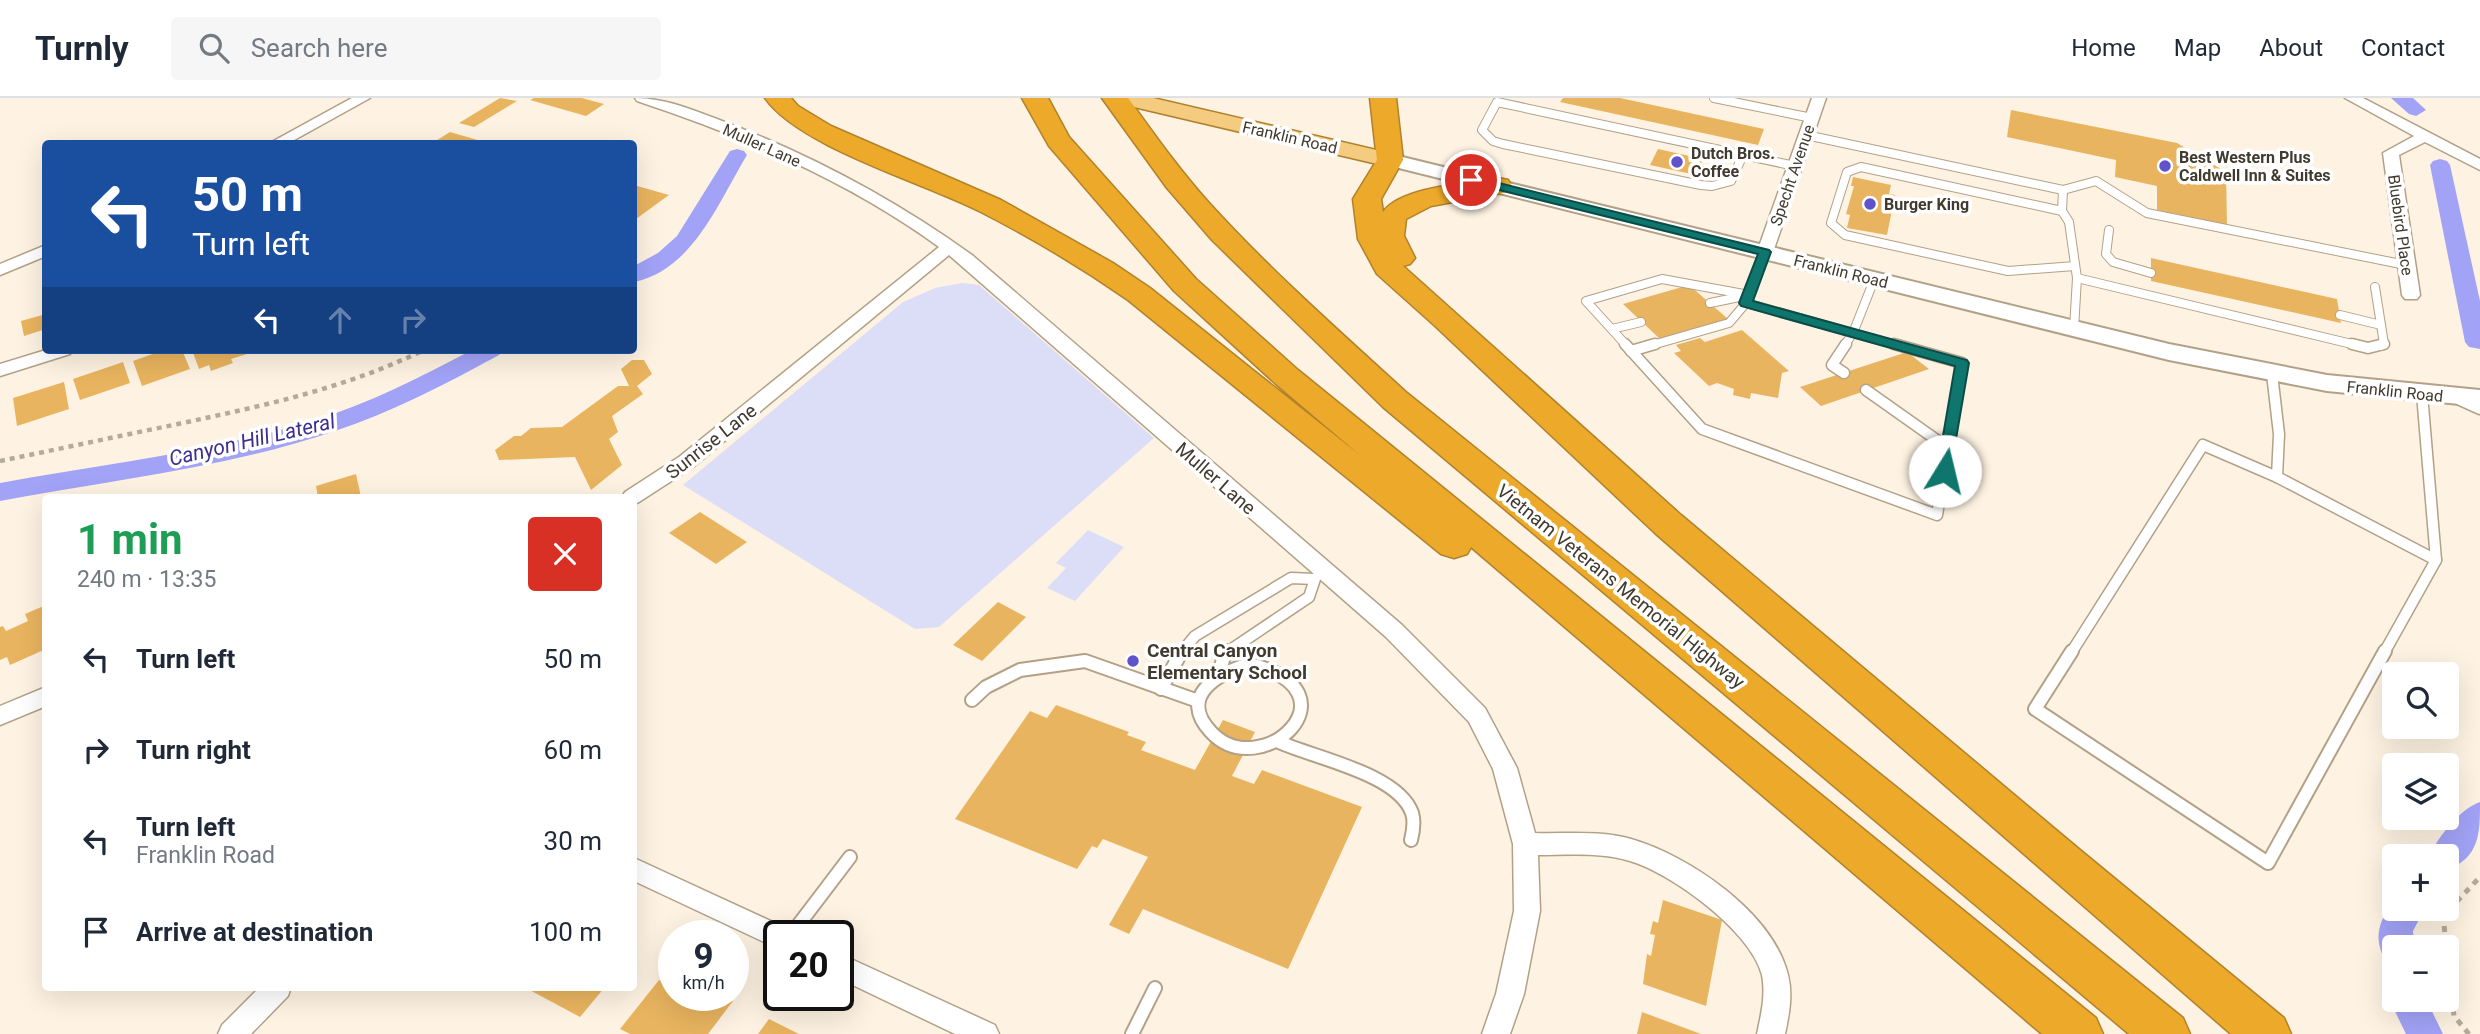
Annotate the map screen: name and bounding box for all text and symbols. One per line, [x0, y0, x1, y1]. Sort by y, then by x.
search box [171, 17, 661, 80]
text: Turnly [35, 29, 129, 68]
icon: search [195, 29, 233, 67]
text: Search here [251, 33, 387, 63]
text: Home [2071, 34, 2136, 62]
text: Map [2174, 34, 2221, 62]
text: About [2259, 34, 2323, 62]
text: Contact [2361, 34, 2445, 62]
street label: Franklin Road [1241, 117, 1339, 158]
street label: Muller Lane [720, 120, 804, 171]
street label: Specht Avenue [1766, 122, 1819, 228]
place label: Dutch Bros. Coffee [1691, 144, 1775, 181]
place label: Best Western Plus Caldwell Inn & Suites [2179, 148, 2331, 185]
pin [1441, 150, 1501, 210]
marker: Dutch Bros. Coffee [1669, 154, 1685, 170]
marker: Best Western Plus Caldwell Inn & Suites [2157, 158, 2173, 174]
icon: arrive [1452, 161, 1490, 199]
text: 50 m [192, 166, 303, 223]
icon: left [77, 168, 168, 259]
street label: Bluebird Place [2384, 173, 2417, 277]
place label: Burger King [1884, 195, 1969, 214]
marker: Burger King [1862, 196, 1878, 212]
text: Turn left [192, 225, 310, 263]
street label: Franklin Road [1792, 251, 1890, 292]
icon: left [248, 301, 286, 339]
icon: ahead [321, 301, 359, 339]
icon: right [394, 301, 432, 339]
street label: Franklin Road [2346, 377, 2444, 406]
street label: Sunrise Lane [661, 399, 761, 484]
water label: Canyon Hill Lateral [167, 409, 338, 471]
position arrow [1908, 434, 1982, 508]
street label: Muller Lane [1171, 437, 1260, 519]
street label: Vietnam Veterans Memorial Highway [1492, 479, 1749, 694]
text: 1 min [77, 515, 183, 564]
button: close [528, 517, 602, 591]
text: 240 m · 13:35 [77, 566, 216, 593]
place label: Central Canyon Elementary School [1147, 639, 1307, 684]
icon: left [77, 640, 115, 678]
text: Turn left [136, 644, 235, 674]
text: 50 m [544, 644, 602, 674]
marker: Central Canyon Elementary School [1125, 653, 1141, 669]
map controls [2382, 662, 2459, 1012]
button: search [2382, 662, 2459, 739]
icon: right [77, 731, 115, 769]
text: Turn right [136, 735, 251, 765]
text: 60 m [544, 735, 602, 765]
button: layers [2382, 753, 2459, 830]
text: Turn left [136, 812, 235, 842]
icon: left [77, 822, 115, 860]
text: 30 m [544, 826, 602, 856]
text: Franklin Road [136, 842, 275, 869]
button: + [2382, 844, 2459, 921]
icon: arrive [77, 913, 115, 951]
text: Arrive at destination [136, 917, 373, 947]
text: 100 m [529, 917, 602, 947]
speed limit sign: 20 [763, 920, 854, 1011]
button: − [2382, 935, 2459, 1012]
text: 9 [693, 936, 714, 977]
text: km/h [682, 972, 725, 993]

